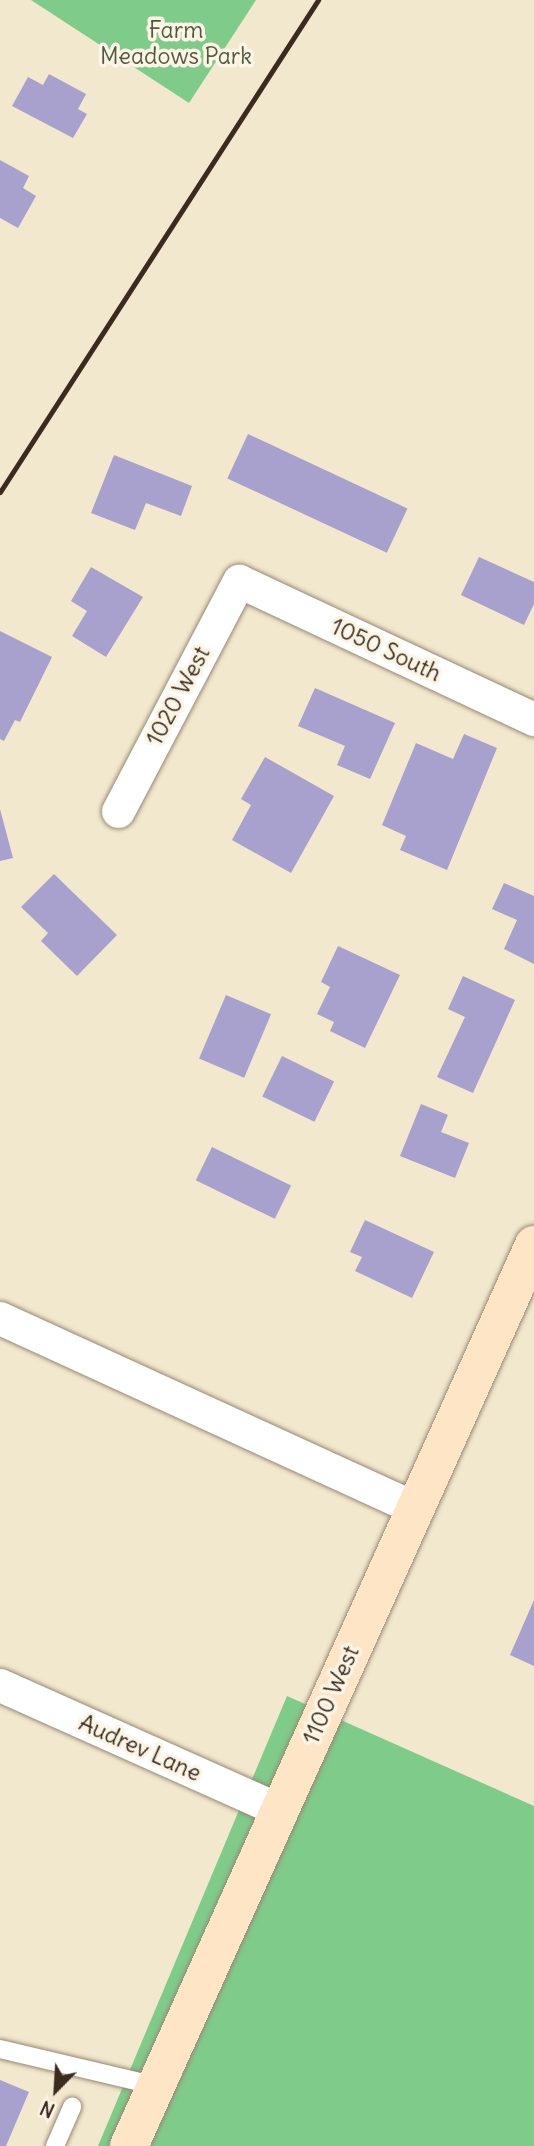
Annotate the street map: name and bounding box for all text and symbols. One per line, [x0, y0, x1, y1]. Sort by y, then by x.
park label: Farm Meadows Park [100, 16, 252, 70]
street label: 1050 South [327, 613, 445, 687]
street label: 1020 West [140, 642, 216, 750]
street label: 1100 West [297, 1642, 365, 1748]
street label: Audrev Lane [75, 1709, 205, 1787]
north arrow [21, 2055, 91, 2125]
text: N [37, 2096, 58, 2123]

